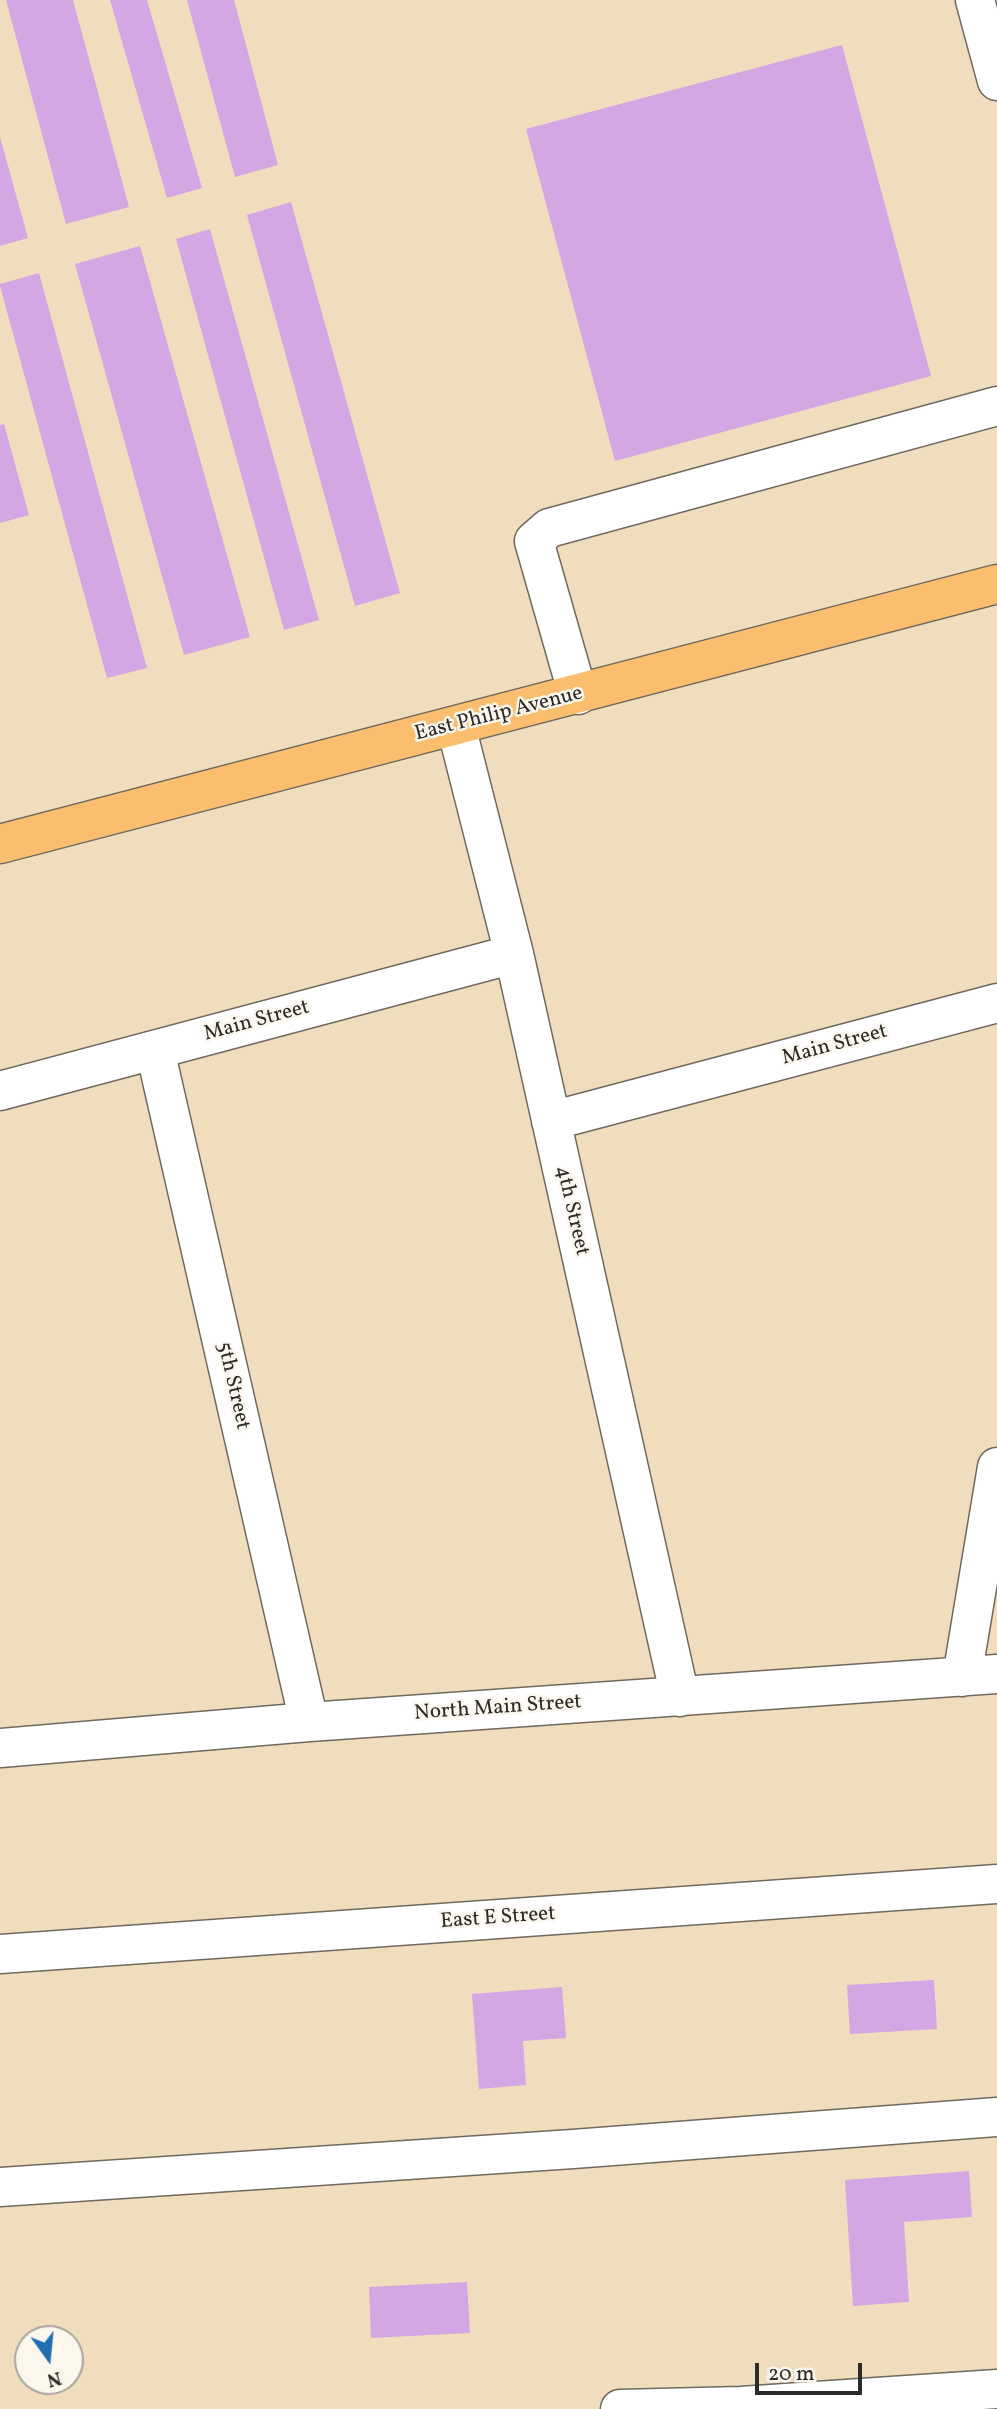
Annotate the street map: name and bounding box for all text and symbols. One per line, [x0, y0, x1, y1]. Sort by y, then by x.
street label: East Philip Avenue [412, 682, 586, 748]
street label: Main Street [202, 996, 312, 1048]
street label: Main Street [780, 1020, 890, 1072]
street label: 4th Street [548, 1164, 594, 1258]
street label: 5th Street [210, 1340, 254, 1432]
street label: North Main Street [413, 1691, 583, 1727]
street label: East E Street [440, 1902, 556, 1936]
north arrow [14, 2325, 84, 2395]
scale bar [759, 2350, 866, 2394]
text: 20 m [768, 2360, 814, 2389]
text: N [44, 2364, 64, 2393]

